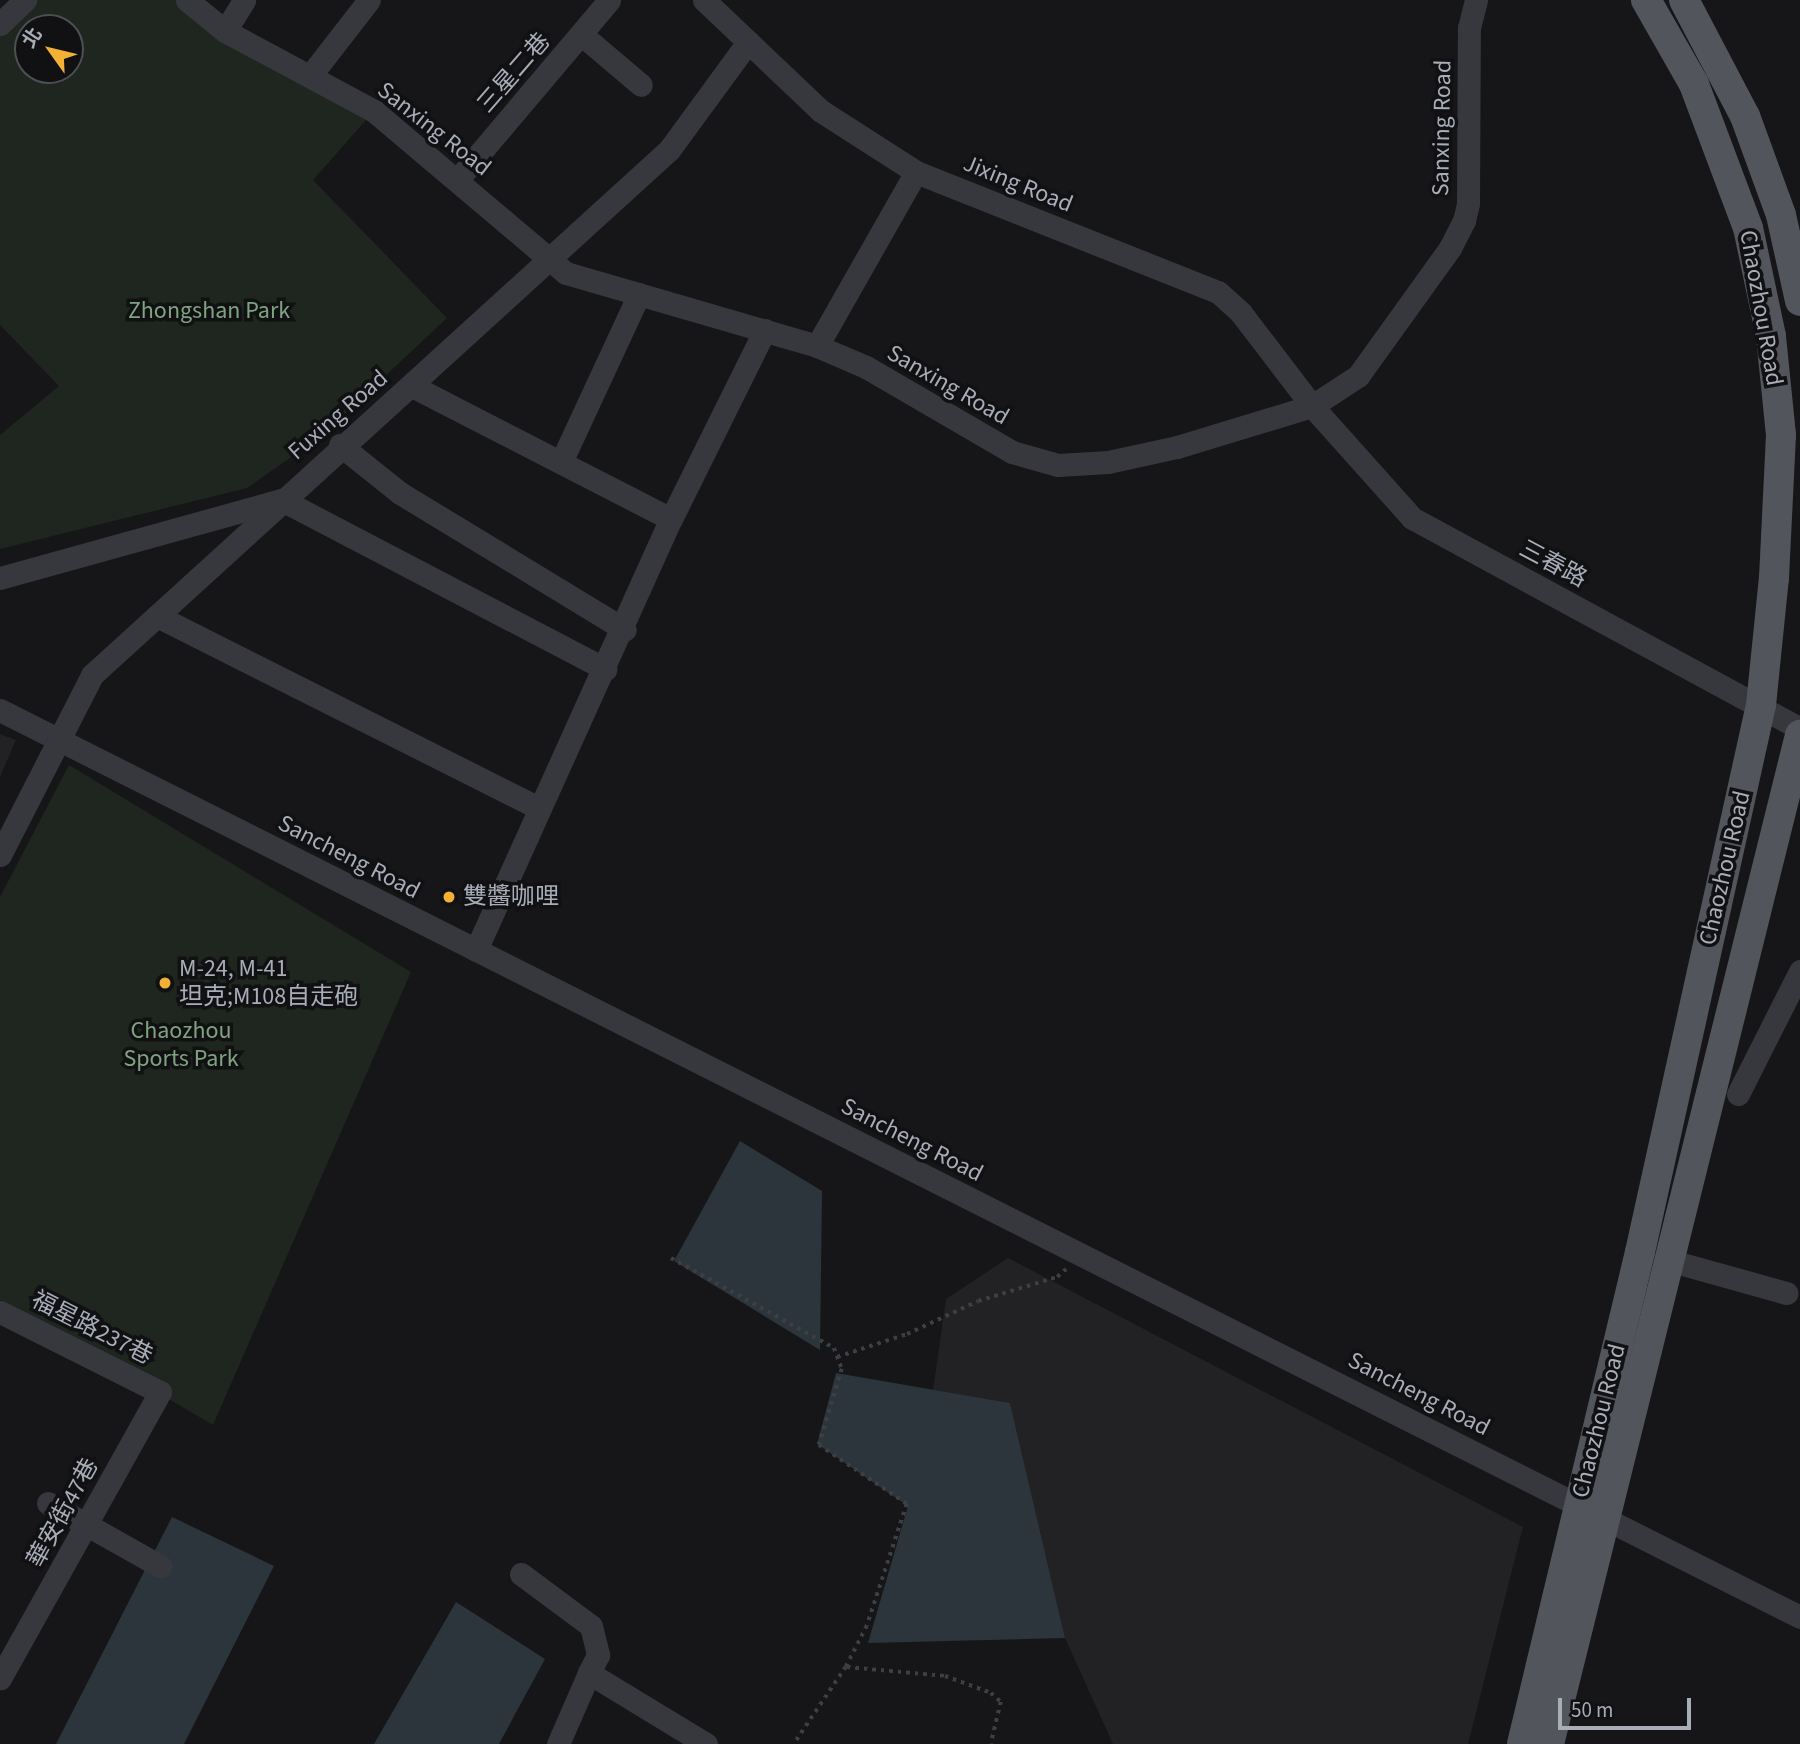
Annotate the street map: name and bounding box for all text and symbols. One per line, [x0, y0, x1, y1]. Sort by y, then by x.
north arrow [14, 14, 84, 84]
text: 北 [16, 23, 49, 54]
street label: 三星二巷 [472, 27, 556, 119]
street label: Sanxing Road [1426, 60, 1458, 196]
street label: Sanxing Road [371, 76, 497, 182]
street label: Jixing Road [959, 149, 1077, 219]
street label: Chaozhou Road [1733, 228, 1789, 388]
park label: Zhongshan Park [128, 297, 290, 325]
street label: Sanxing Road [882, 338, 1014, 432]
street label: Fuxing Road [282, 364, 394, 466]
street label: 三春路 [1514, 534, 1592, 594]
street label: Chaozhou Road [1693, 788, 1757, 948]
street label: Sancheng Road [273, 809, 425, 905]
place label: 雙醬咖哩 [463, 883, 559, 911]
marker: 雙醬咖哩 [441, 889, 457, 905]
place label: M-24, M-41 坦克;M108自走砲 [179, 955, 358, 1011]
marker: M-24, M-41 坦克;M108自走砲 [157, 975, 173, 991]
park label: Chaozhou Sports Park [123, 1017, 239, 1073]
street label: Sancheng Road [836, 1092, 988, 1188]
street label: 福星路237巷 [27, 1285, 157, 1371]
street label: Chaozhou Road [1566, 1341, 1632, 1501]
street label: Sancheng Road [1343, 1346, 1495, 1442]
street label: 華安街47巷 [21, 1454, 105, 1572]
scale bar [1562, 1684, 1695, 1728]
text: 50 m [1571, 1695, 1613, 1725]

